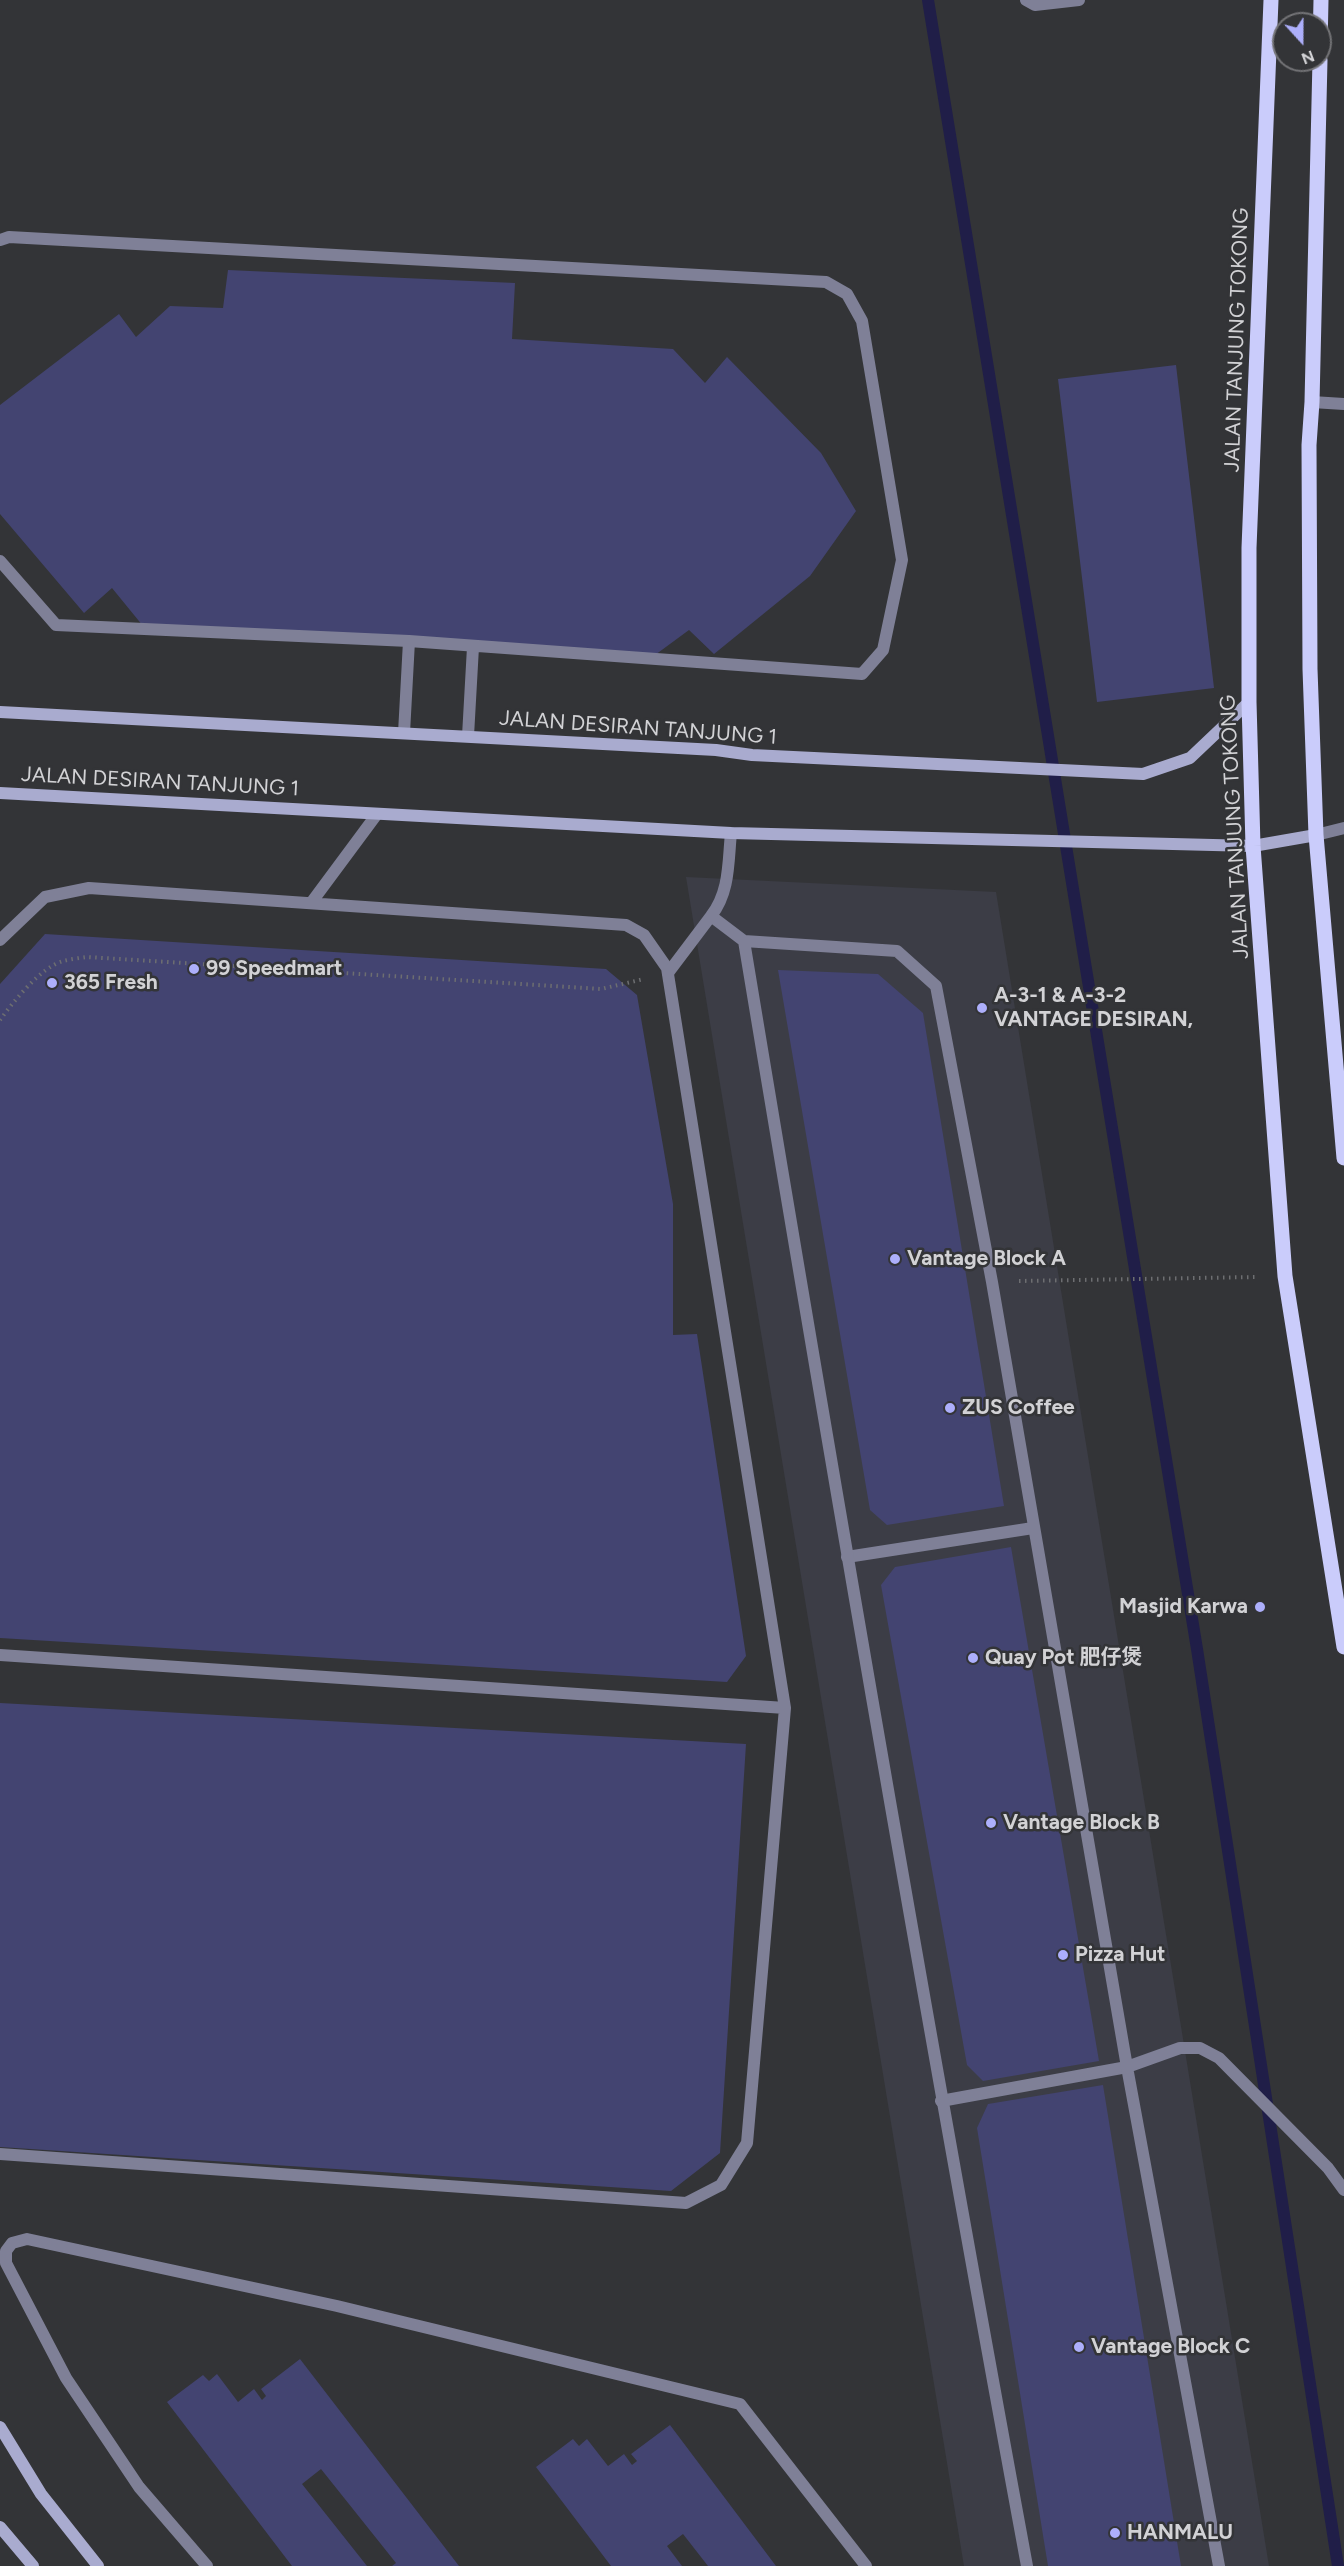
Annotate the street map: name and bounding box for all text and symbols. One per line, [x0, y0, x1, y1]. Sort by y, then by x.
north arrow [1272, 12, 1332, 72]
text: N [1299, 46, 1317, 68]
street label: JALAN TANJUNG TOKONG [1220, 207, 1254, 473]
street label: JALAN TANJUNG TOKONG [1215, 694, 1255, 960]
street label: JALAN DESIRAN TANJUNG 1 [498, 706, 778, 750]
street label: JALAN DESIRAN TANJUNG 1 [20, 762, 300, 802]
place label: 99 Speedmart [206, 956, 342, 982]
marker: 99 Speedmart [187, 962, 201, 976]
place label: 365 Fresh [64, 970, 158, 996]
marker: 365 Fresh [45, 976, 59, 990]
place label: A-3-1 & A-3-2 VANTAGE DESIRAN, [994, 983, 1193, 1033]
marker: A-3-1 & A-3-2 VANTAGE DESIRAN, [975, 1001, 989, 1015]
place label: Vantage Block A [907, 1246, 1066, 1272]
marker: Vantage Block A [888, 1252, 902, 1266]
place label: ZUS Coffee [962, 1395, 1075, 1421]
marker: ZUS Coffee [943, 1401, 957, 1415]
place label: Masjid Karwa [1119, 1594, 1248, 1620]
marker: Masjid Karwa [1253, 1600, 1267, 1614]
place label: Quay Pot 肥仔煲 [985, 1645, 1143, 1671]
marker: Quay Pot 肥仔煲 [966, 1651, 980, 1665]
place label: Vantage Block B [1003, 1810, 1160, 1836]
marker: Vantage Block B [984, 1816, 998, 1830]
place label: Pizza Hut [1075, 1942, 1166, 1968]
marker: Pizza Hut [1056, 1948, 1070, 1962]
place label: Vantage Block C [1091, 2334, 1250, 2360]
marker: Vantage Block C [1072, 2340, 1086, 2354]
place label: HANMALU [1127, 2520, 1233, 2546]
marker: HANMALU [1108, 2526, 1122, 2540]

